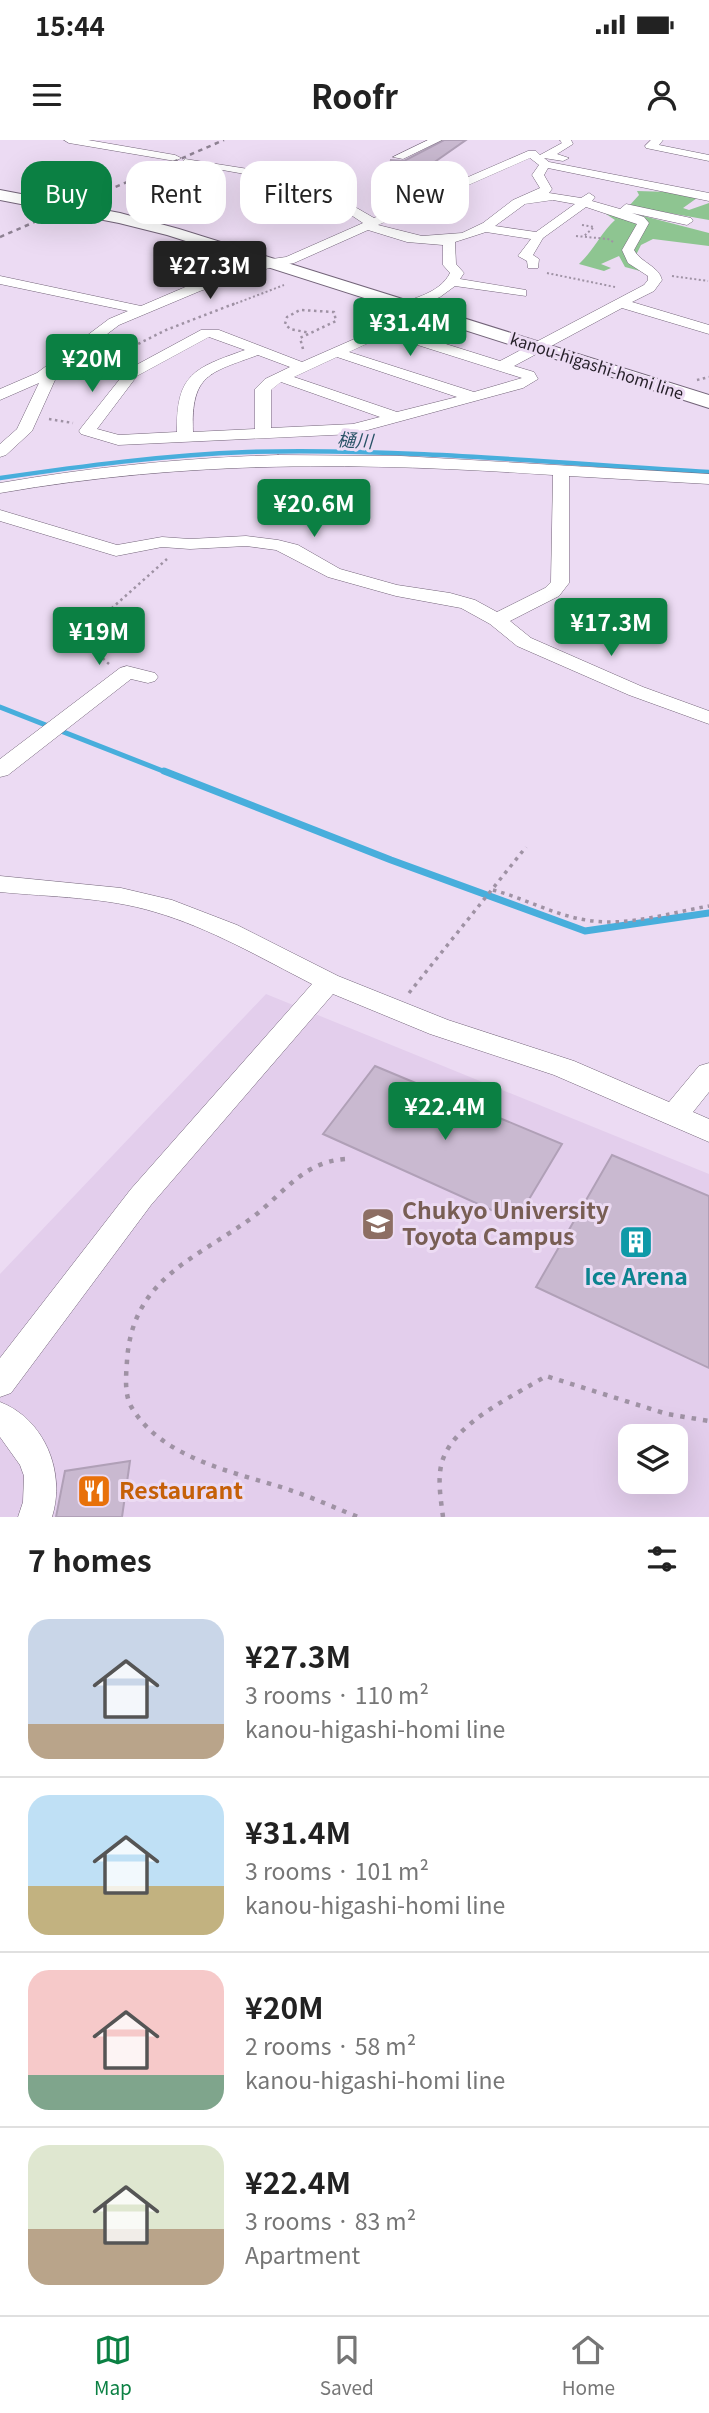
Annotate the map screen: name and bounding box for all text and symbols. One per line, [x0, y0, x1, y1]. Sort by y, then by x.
text: 15:44 [35, 6, 105, 43]
text: Roofr [311, 72, 398, 118]
icon: menu [28, 76, 66, 114]
icon: person [643, 76, 681, 114]
chip: Buy [21, 161, 112, 224]
chip: Rent [126, 161, 226, 224]
chip: Filters [240, 161, 357, 224]
chip: New [371, 161, 469, 224]
pin: ¥27.3M [153, 242, 267, 301]
text: ¥27.3M [169, 247, 251, 281]
pin: ¥31.4M [353, 298, 467, 358]
text: ¥31.4M [369, 304, 451, 338]
street label: kanou-higashi-homi line [507, 326, 687, 404]
pin: ¥20M [51, 334, 133, 394]
text: ¥20M [62, 340, 122, 374]
water label: 樋川 [336, 425, 376, 453]
pin: ¥20.6M [257, 480, 371, 539]
text: ¥20.6M [273, 485, 355, 519]
pin: ¥17.3M [554, 598, 668, 658]
text: ¥17.3M [570, 604, 652, 638]
pin: ¥19M [58, 608, 140, 667]
text: ¥19M [69, 613, 129, 647]
pin: ¥22.4M [388, 1082, 502, 1142]
text: ¥22.4M [404, 1088, 486, 1122]
place label: Chukyo University Toyota Campus [402, 1192, 609, 1252]
school or university icon: Chukyo University Toyota Campus [359, 1205, 397, 1243]
building icon: Ice Arena [617, 1223, 655, 1261]
place label: Ice Arena [584, 1258, 688, 1292]
map controls [618, 1424, 688, 1494]
button: layers [618, 1424, 688, 1494]
restaurant icon: Restaurant [75, 1472, 113, 1510]
place label: Restaurant [119, 1472, 243, 1506]
text: 7 homes [28, 1537, 152, 1581]
icon: filters [643, 1540, 681, 1578]
text: ¥27.3M [245, 1633, 351, 1677]
icon: home [84, 1647, 168, 1731]
text: 3 rooms · 110 m² [245, 1677, 429, 1711]
text: kanou-higashi-homi line [245, 1711, 505, 1745]
text: ¥31.4M [245, 1809, 351, 1853]
icon: home [84, 1823, 168, 1907]
text: 3 rooms · 101 m² [245, 1853, 429, 1887]
text: kanou-higashi-homi line [245, 1887, 505, 1921]
text: ¥20M [245, 1984, 324, 2028]
icon: home [84, 1998, 168, 2082]
text: 2 rooms · 58 m² [245, 2028, 416, 2062]
text: kanou-higashi-homi line [245, 2062, 505, 2096]
text: ¥22.4M [245, 2159, 351, 2203]
icon: home [84, 2173, 168, 2257]
text: 3 rooms · 83 m² [245, 2203, 416, 2237]
text: Apartment [245, 2237, 360, 2271]
tab: Map [94, 2331, 132, 2400]
tab: Saved [320, 2331, 374, 2400]
tab: Home [562, 2331, 615, 2400]

